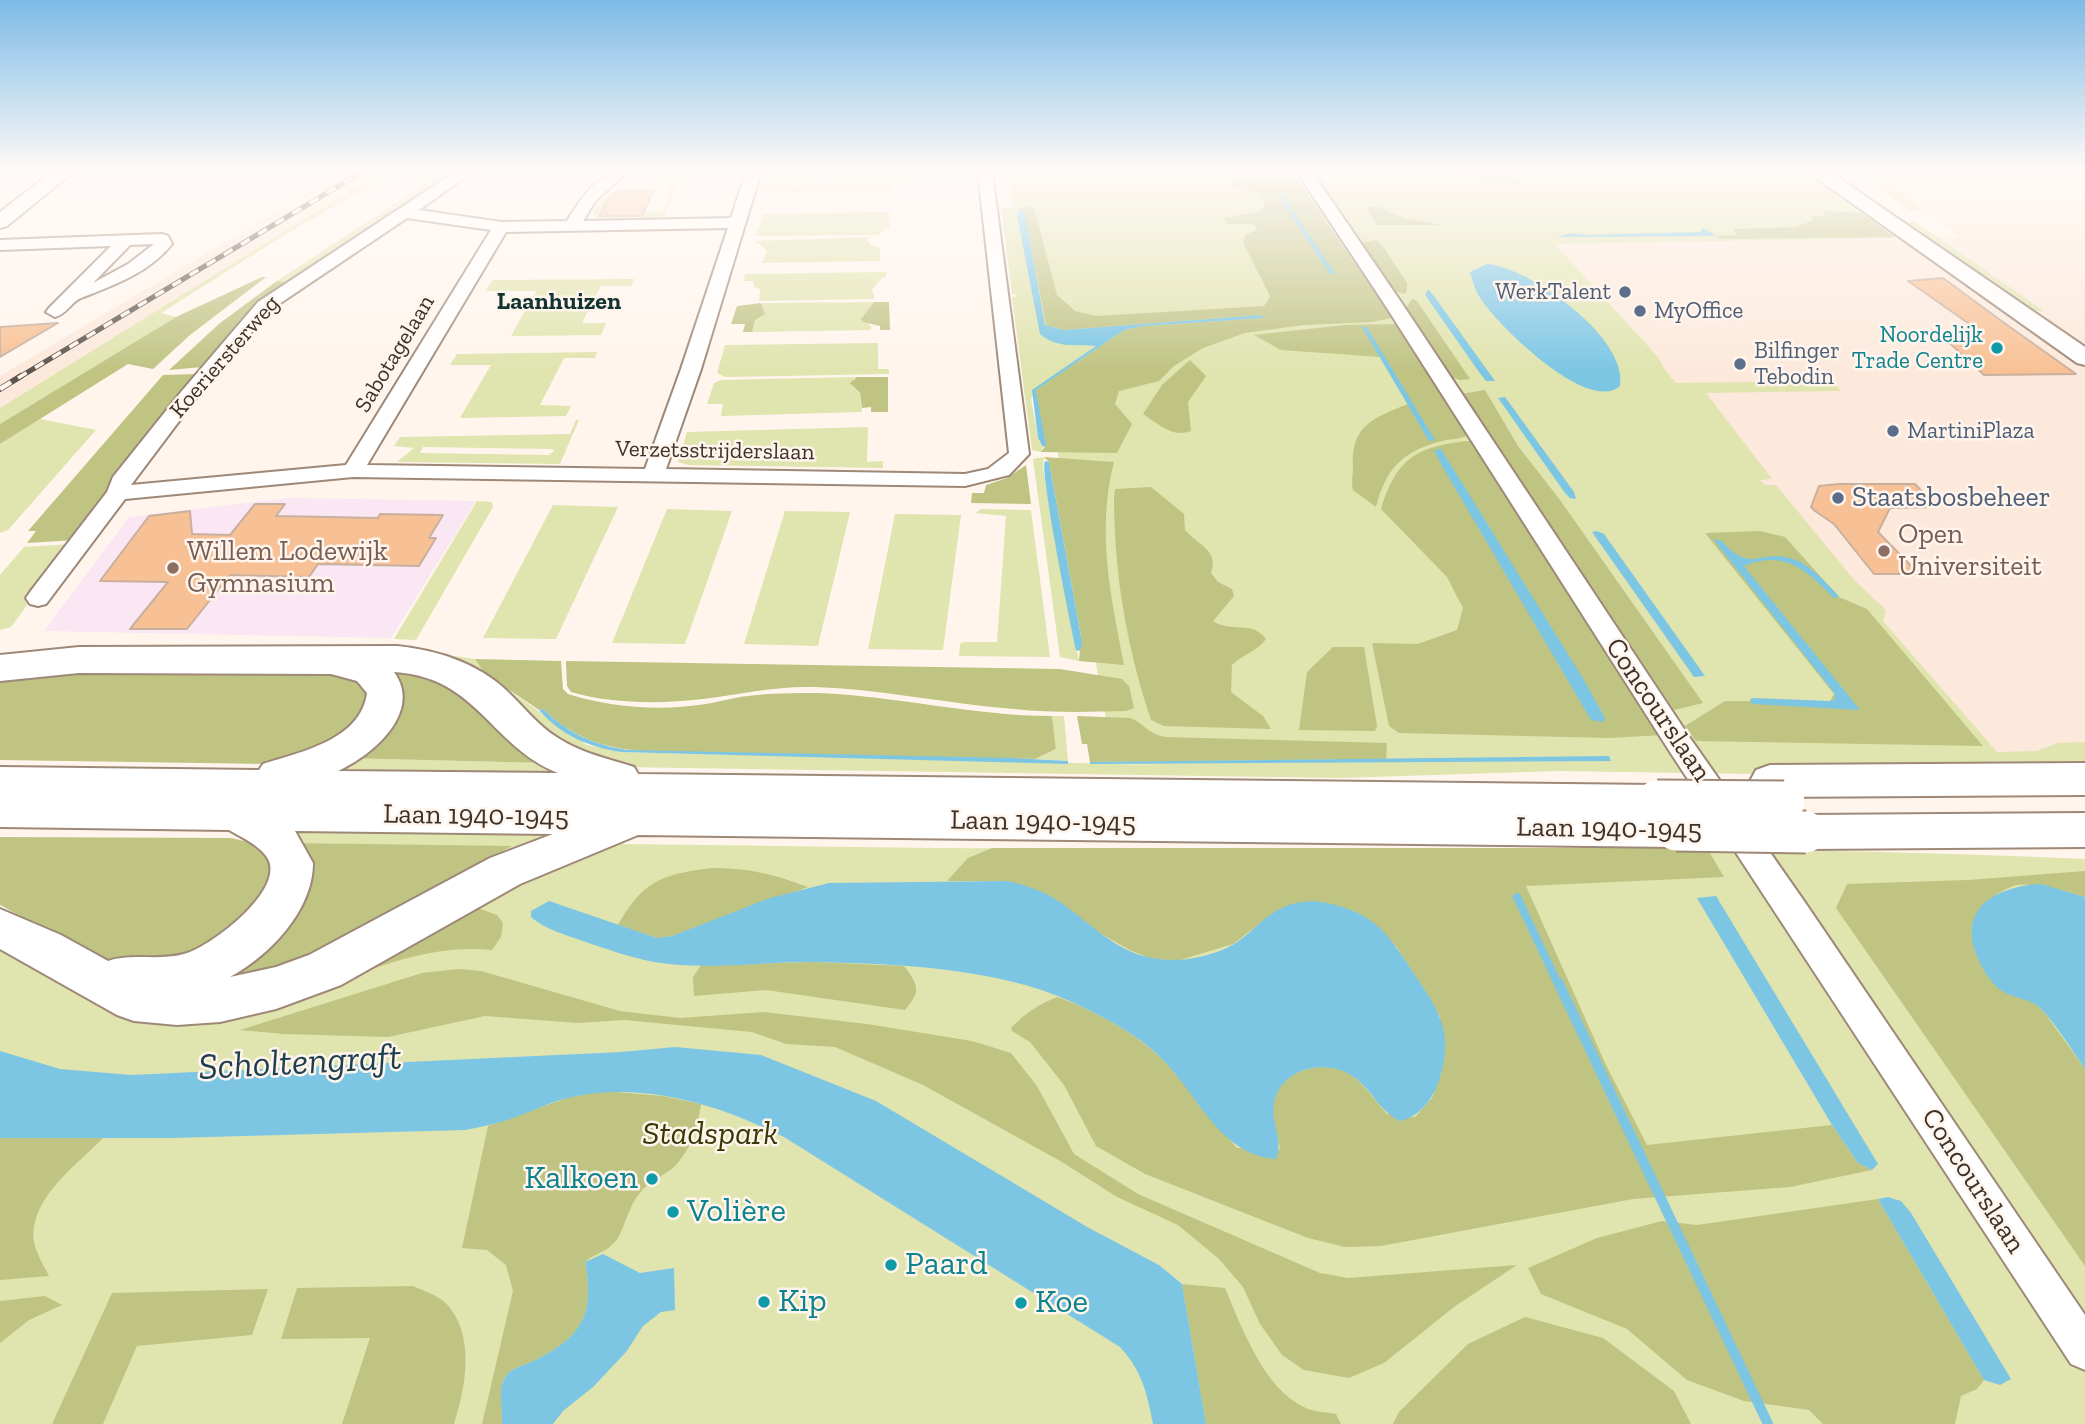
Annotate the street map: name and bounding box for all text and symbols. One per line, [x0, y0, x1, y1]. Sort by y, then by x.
place label: WerkTalent [1495, 278, 1611, 306]
marker: WerkTalent [1617, 284, 1633, 300]
district label: Laanhuizen [497, 288, 621, 316]
street label: Koeriersterweg [164, 290, 286, 424]
street label: Sabotagelaan [349, 290, 441, 418]
place label: MyOffice [1654, 297, 1743, 325]
marker: MyOffice [1632, 303, 1648, 319]
place label: Noordelijk Trade Centre [1852, 321, 1983, 375]
place label: Bilfinger Tebodin [1754, 337, 1840, 391]
marker: Noordelijk Trade Centre [1989, 340, 2005, 356]
marker: Bilfinger Tebodin [1732, 356, 1748, 372]
place label: MartiniPlaza [1907, 417, 2035, 445]
marker: MartiniPlaza [1885, 423, 1901, 439]
street label: Verzetsstrijderslaan [615, 435, 815, 467]
place label: Staatsbosbeheer [1852, 481, 2050, 515]
marker: Staatsbosbeheer [1830, 490, 1846, 506]
place label: Open Universiteit [1898, 518, 2042, 584]
place label: Willem Lodewijk Gymnasium [187, 535, 388, 601]
marker: Open Universiteit [1876, 543, 1892, 559]
marker: Willem Lodewijk Gymnasium [165, 560, 181, 576]
street label: Concourslaan [1598, 632, 1718, 788]
street label: Laan 1940-1945 [383, 798, 569, 834]
street label: Laan 1940-1945 [950, 804, 1136, 840]
street label: Laan 1940-1945 [1516, 811, 1702, 847]
water label: Scholtengraft [197, 1036, 403, 1090]
street label: Concourslaan [1914, 1102, 2032, 1260]
park label: Stadspark [642, 1115, 778, 1155]
place label: Kalkoen [524, 1159, 638, 1199]
marker: Kalkoen [644, 1171, 660, 1187]
place label: Volière [687, 1192, 786, 1232]
marker: Volière [665, 1204, 681, 1220]
place label: Paard [905, 1245, 988, 1285]
marker: Paard [883, 1257, 899, 1273]
place label: Kip [778, 1282, 827, 1322]
place label: Koe [1035, 1283, 1088, 1323]
marker: Kip [756, 1294, 772, 1310]
marker: Koe [1013, 1295, 1029, 1311]

